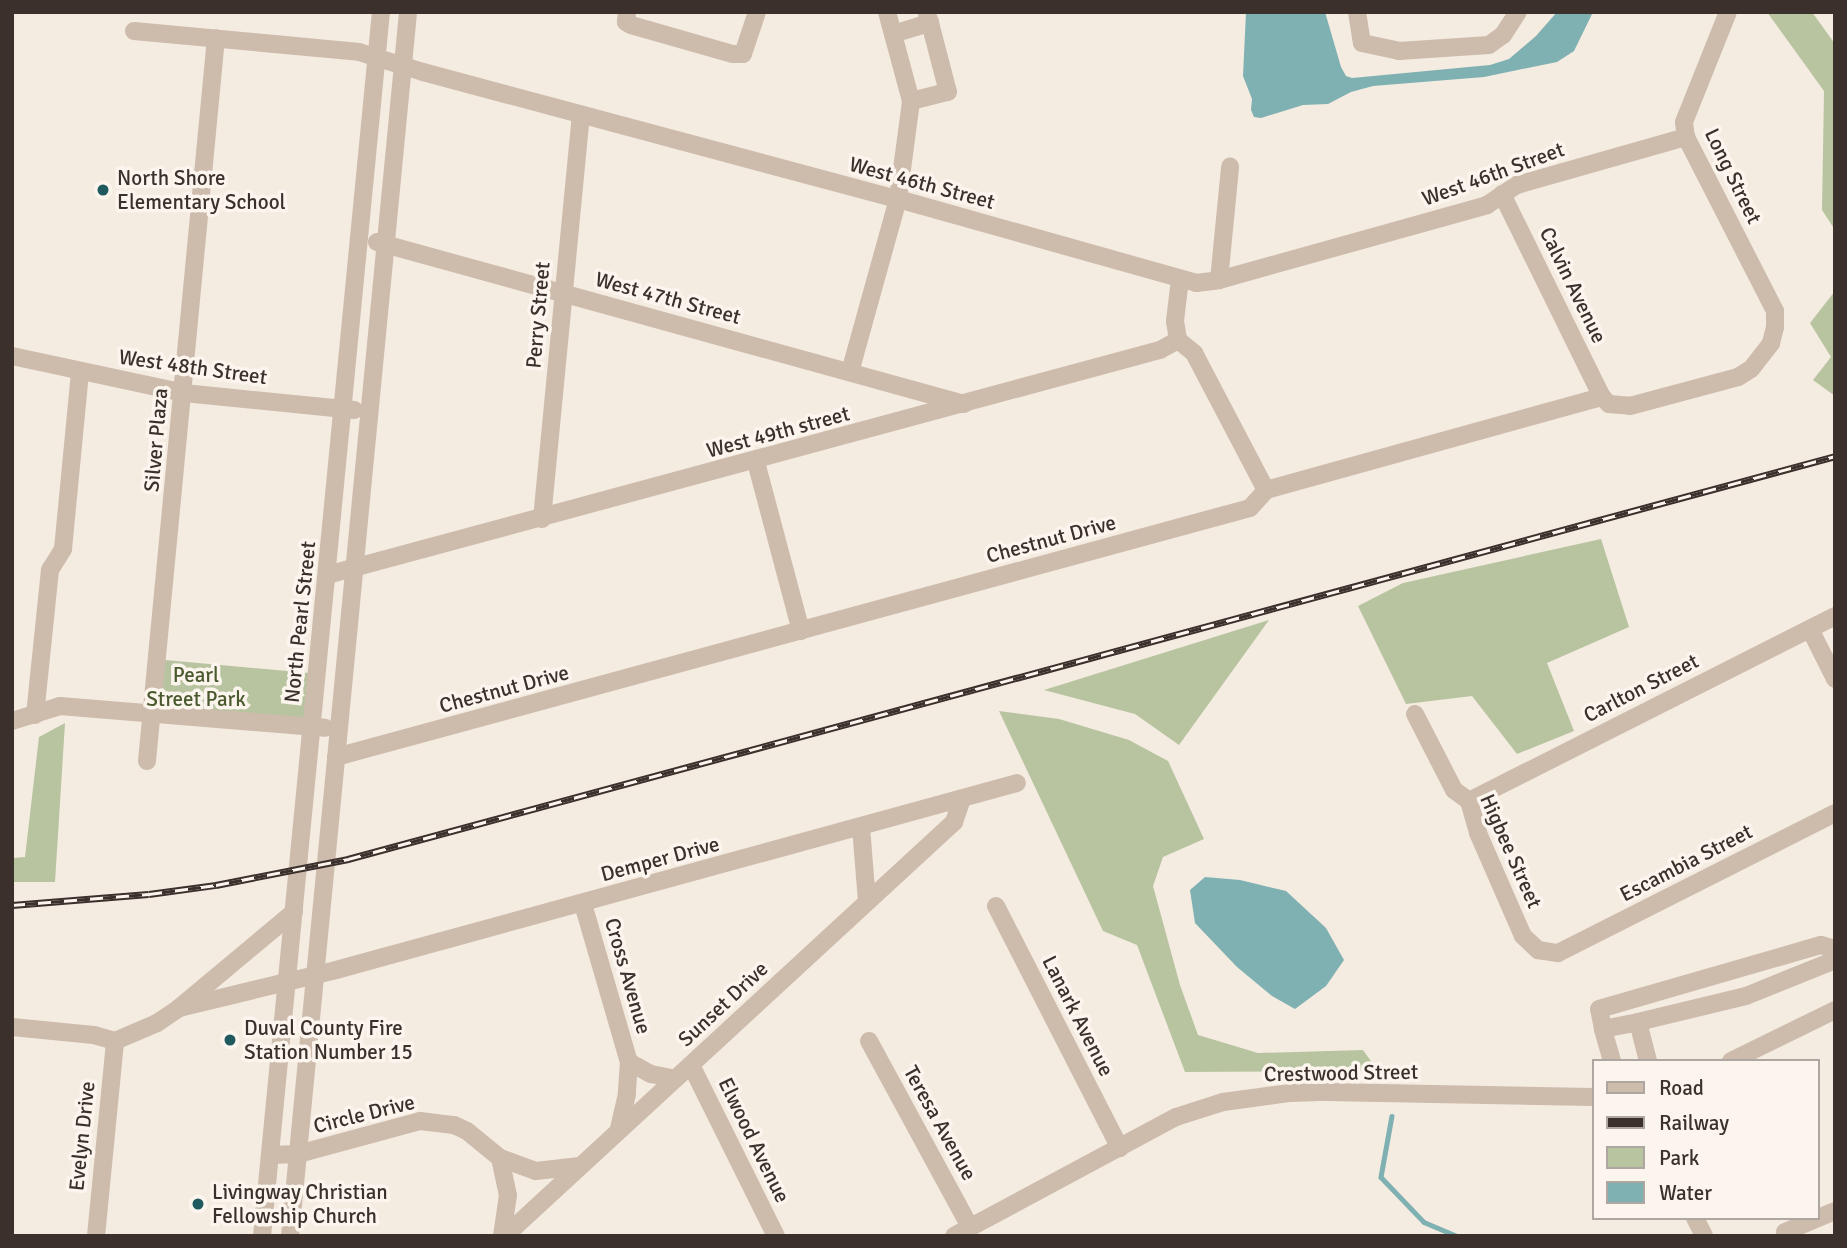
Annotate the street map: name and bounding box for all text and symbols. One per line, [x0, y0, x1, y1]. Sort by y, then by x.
street label: Long Street [1699, 124, 1767, 228]
street label: West 46th Street [1418, 137, 1568, 211]
street label: West 46th Street [847, 151, 997, 215]
place label: North Shore Elementary School [117, 165, 286, 215]
marker: North Shore Elementary School [95, 182, 111, 198]
street label: Calvin Avenue [1534, 223, 1612, 347]
street label: Perry Street [521, 261, 555, 369]
street label: West 47th Street [593, 266, 743, 330]
street label: West 48th Street [117, 344, 269, 390]
street label: Silver Plaza [139, 387, 173, 493]
street label: West 49th street [704, 401, 852, 463]
street label: Chestnut Drive [983, 510, 1119, 568]
street label: North Pearl Street [279, 540, 321, 704]
street label: Carlton Street [1579, 648, 1703, 728]
street label: Chestnut Drive [436, 660, 572, 718]
park label: Pearl Street Park [146, 662, 246, 712]
street label: Higbee Street [1475, 790, 1547, 912]
street label: Escambia Street [1616, 819, 1756, 907]
street label: Demper Drive [598, 831, 722, 887]
street label: Cross Avenue [599, 915, 657, 1037]
street label: Lanark Avenue [1037, 951, 1119, 1081]
street label: Sunset Drive [673, 956, 773, 1052]
place label: Duval County Fire Station Number 15 [244, 1015, 413, 1065]
marker: Duval County Fire Station Number 15 [222, 1032, 238, 1048]
street label: Crestwood Street [1264, 1059, 1418, 1087]
legend [1591, 1059, 1819, 1220]
street label: Teresa Avenue [898, 1061, 982, 1185]
street label: Elwood Avenue [713, 1073, 795, 1207]
text: Road [1659, 1075, 1704, 1101]
street label: Evelyn Drive [64, 1080, 100, 1192]
street label: Circle Drive [311, 1089, 417, 1139]
text: Railway [1659, 1110, 1729, 1136]
text: Park [1659, 1145, 1699, 1171]
place label: Livingway Christian Fellowship Church [212, 1179, 388, 1229]
text: Water [1659, 1180, 1712, 1206]
marker: Livingway Christian Fellowship Church [190, 1196, 206, 1212]

